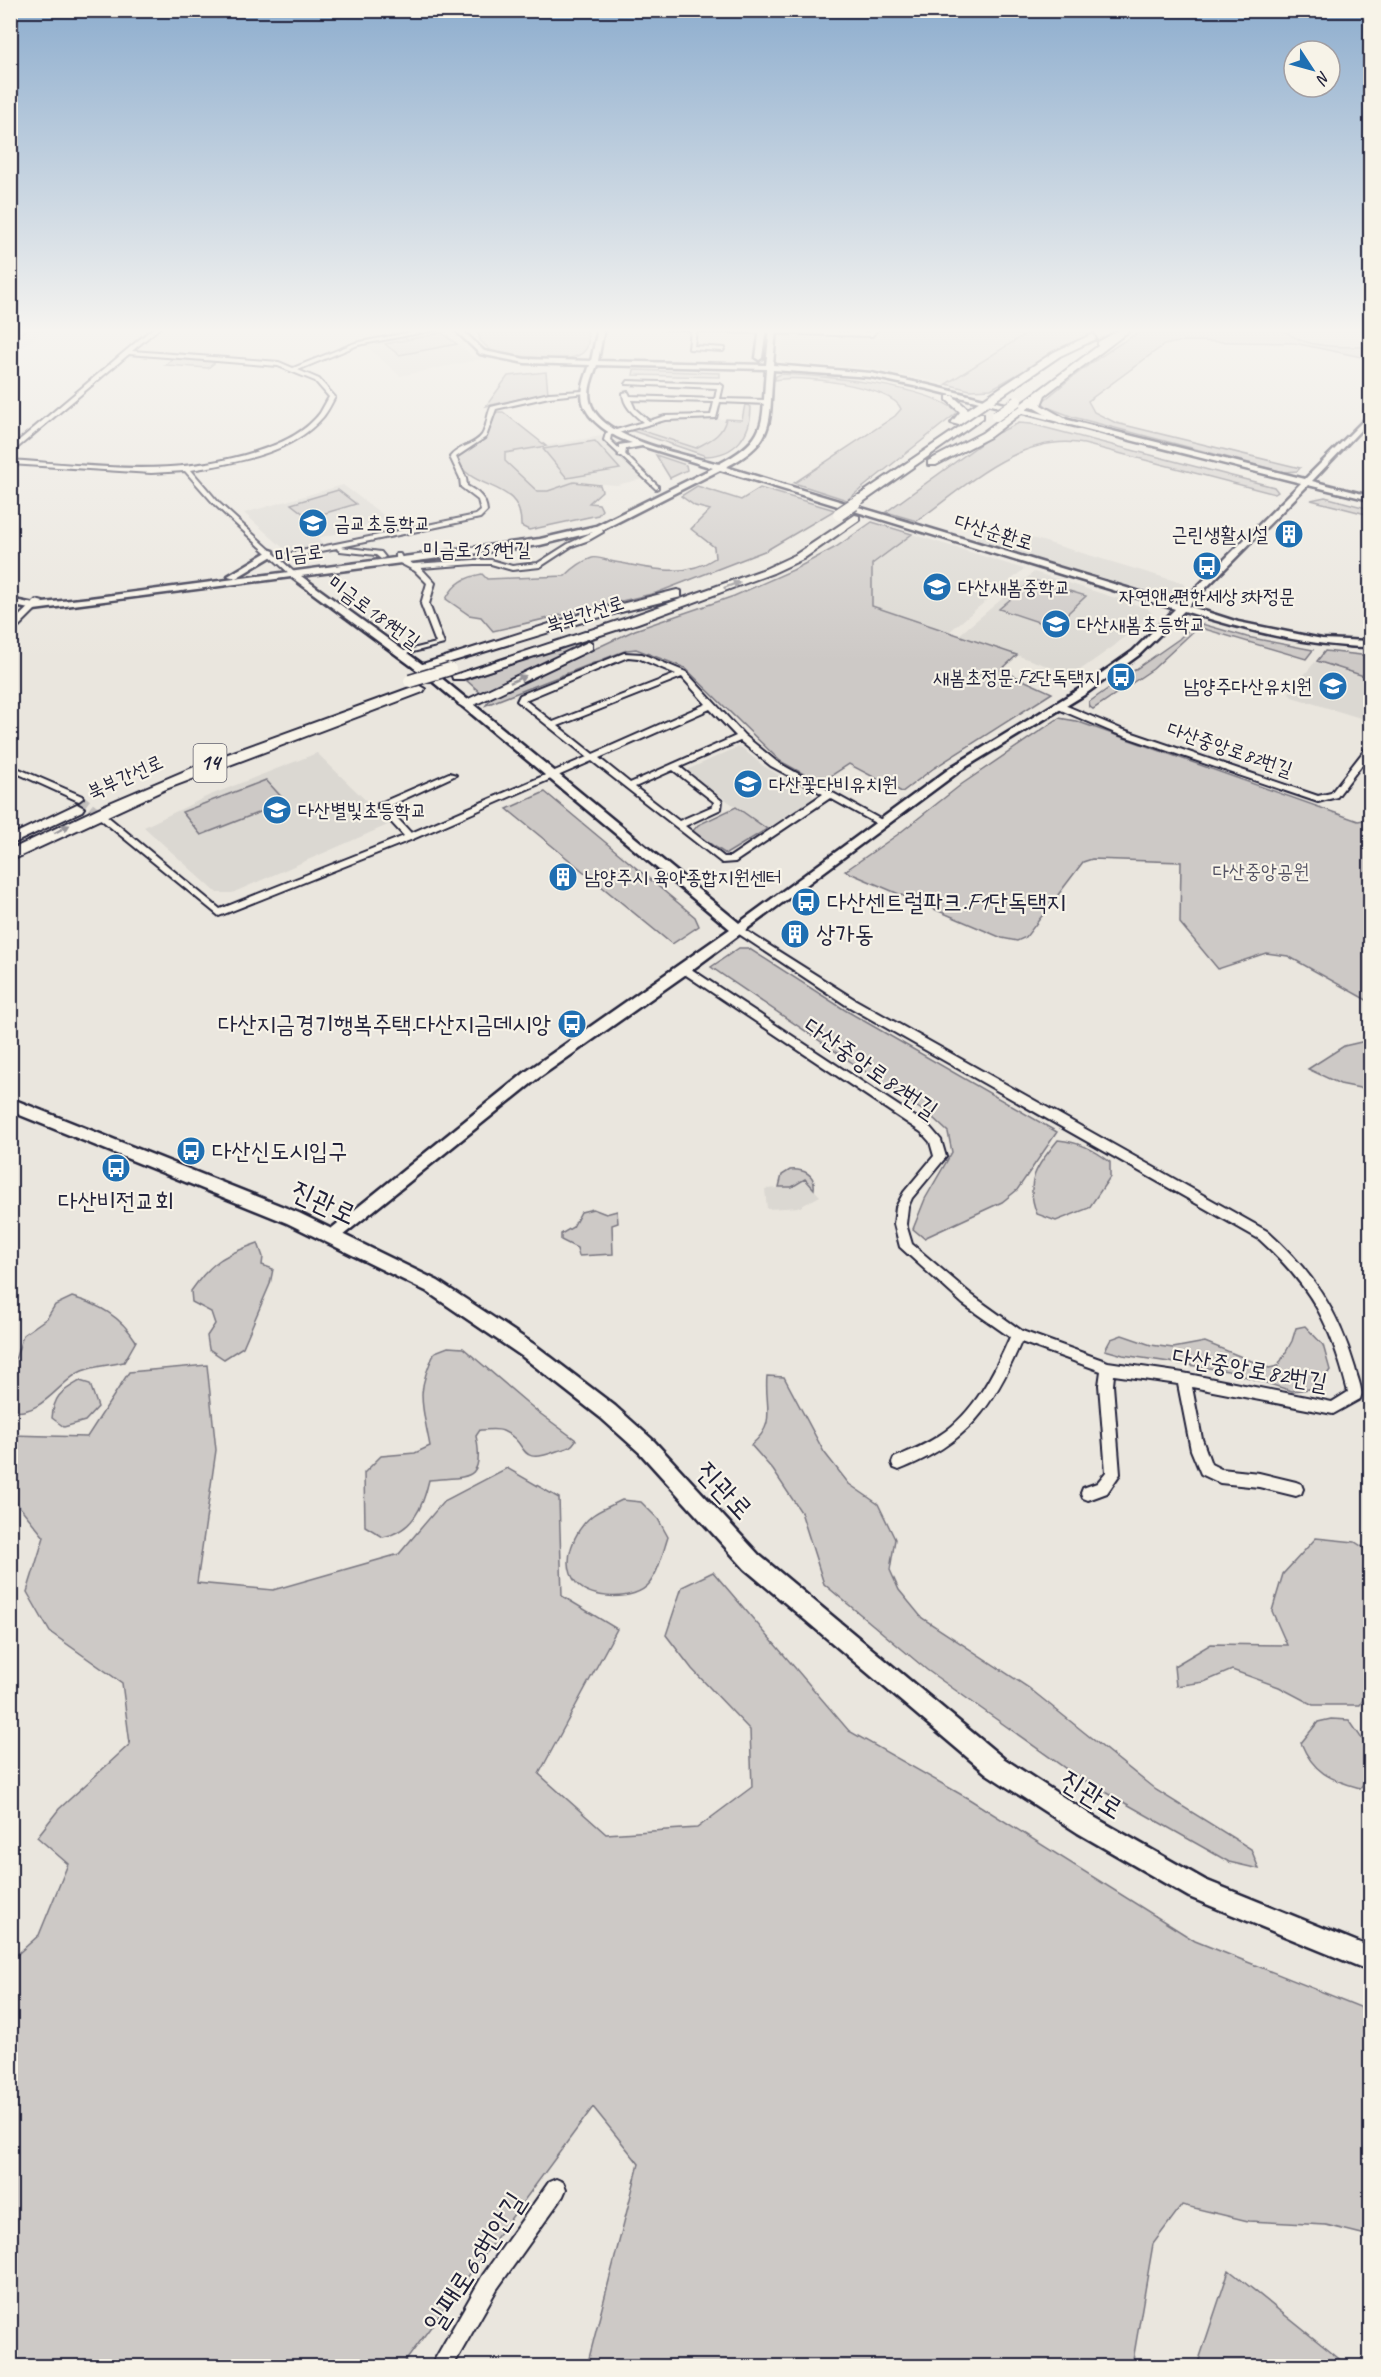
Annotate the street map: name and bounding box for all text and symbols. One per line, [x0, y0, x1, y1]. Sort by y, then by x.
north arrow [1282, 39, 1342, 99]
text: N [1311, 67, 1334, 90]
school or university icon: 금교초등학교 [297, 507, 329, 539]
street label: 다산순환로 [952, 508, 1036, 556]
place label: 금교초등학교 [334, 511, 431, 536]
building icon: 근린생활시설 [1273, 518, 1305, 550]
place label: 근린생활시설 [1171, 522, 1268, 547]
street label: 미금로159번길 [423, 537, 531, 562]
street label: 미금로 [274, 539, 324, 569]
bus stop icon: 자연앤e편한세상3차정문 [1191, 550, 1223, 582]
street label: 미금로189번길 [323, 570, 425, 654]
school or university icon: 다산새봄중학교 [921, 571, 953, 603]
place label: 다산새봄중학교 [958, 575, 1071, 600]
one-way arrow [724, 579, 742, 589]
place label: 자연앤e편한세상3차정문 [1119, 584, 1295, 609]
street label: 북부간선로 [543, 590, 627, 638]
school or university icon: 다산새봄초등학교 [1040, 608, 1072, 640]
place label: 다산새봄초등학교 [1077, 612, 1206, 637]
bus stop icon: 새봄초정문.F2단독택지 [1105, 661, 1137, 693]
place label: 새봄초정문.F2단독택지 [933, 665, 1100, 690]
school or university icon: 남양주다산유치원 [1317, 670, 1349, 702]
one-way arrow [509, 674, 527, 683]
place label: 남양주다산유치원 [1183, 674, 1312, 699]
street label: 다산중앙로82번길 [1164, 716, 1296, 782]
road number: 14 [194, 744, 226, 782]
street label: 북부간선로 [83, 749, 167, 805]
school or university icon: 다산꽃다비유치원 [732, 768, 764, 800]
place label: 다산꽃다비유치원 [769, 772, 898, 797]
school or university icon: 다산별빛초등학교 [261, 794, 293, 826]
place label: 다산별빛초등학교 [298, 798, 427, 823]
one-way arrow [54, 824, 71, 834]
park label: 다산중앙공원 [1213, 859, 1309, 884]
building icon: 남양주시 육아종합지원센터 [547, 861, 579, 893]
place label: 남양주시 육아종합지원센터 [584, 865, 782, 890]
bus stop icon: 다산센트럴파크.F1단독택지 [790, 886, 822, 918]
place label: 다산센트럴파크.F1단독택지 [827, 887, 1066, 917]
building icon: 상가동 [779, 918, 811, 950]
place label: 상가동 [816, 919, 874, 949]
bus stop icon: 다산지금경기행복주택.다산지금데시앙 [556, 1008, 588, 1040]
place label: 다산지금경기행복주택.다산지금데시앙 [218, 1009, 551, 1039]
street label: 다산중앙로82번길 [798, 1011, 944, 1125]
bus stop icon: 다산신도시입구 [175, 1135, 207, 1167]
place label: 다산신도시입구 [212, 1136, 347, 1166]
bus stop icon: 다산비전교회 [100, 1152, 132, 1184]
street label: 진관로 [286, 1172, 362, 1232]
place label: 다산비전교회 [58, 1186, 174, 1216]
street label: 다산중앙로82번길 [1170, 1341, 1330, 1397]
street label: 진관로 [689, 1453, 761, 1527]
street label: 진관로 [1054, 1761, 1130, 1827]
street label: 일패로65번안길 [416, 2185, 532, 2339]

